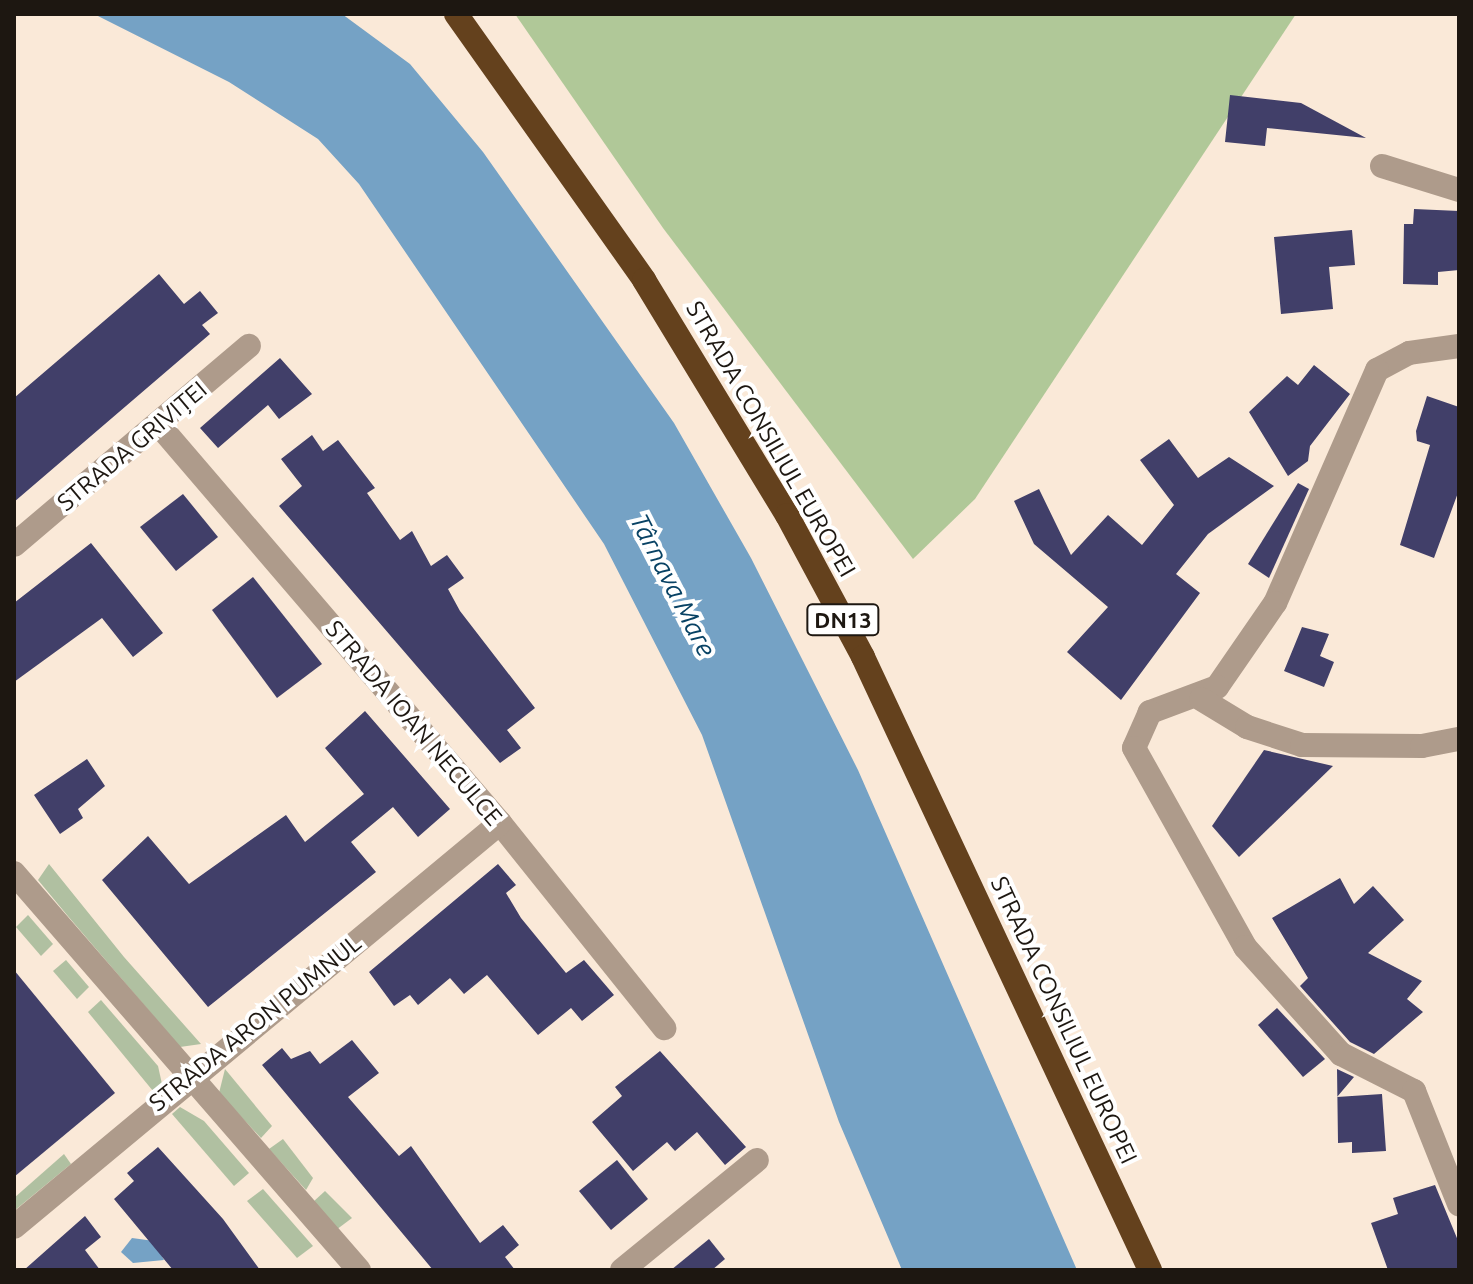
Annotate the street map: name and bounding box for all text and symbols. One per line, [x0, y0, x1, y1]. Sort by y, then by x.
street label: STRADA CONSILIUL EUROPEI [680, 296, 862, 582]
street label: STRADA GRIVIȚEI [51, 375, 213, 517]
water label: Târnava Mare [624, 508, 722, 662]
road number: DN13 [805, 602, 881, 638]
street label: STRADA IOAN NECULCE [320, 615, 508, 831]
street label: STRADA CONSILIUL EUROPEI [985, 872, 1143, 1168]
street label: STRADA ARON PUMNUL [143, 929, 367, 1117]

